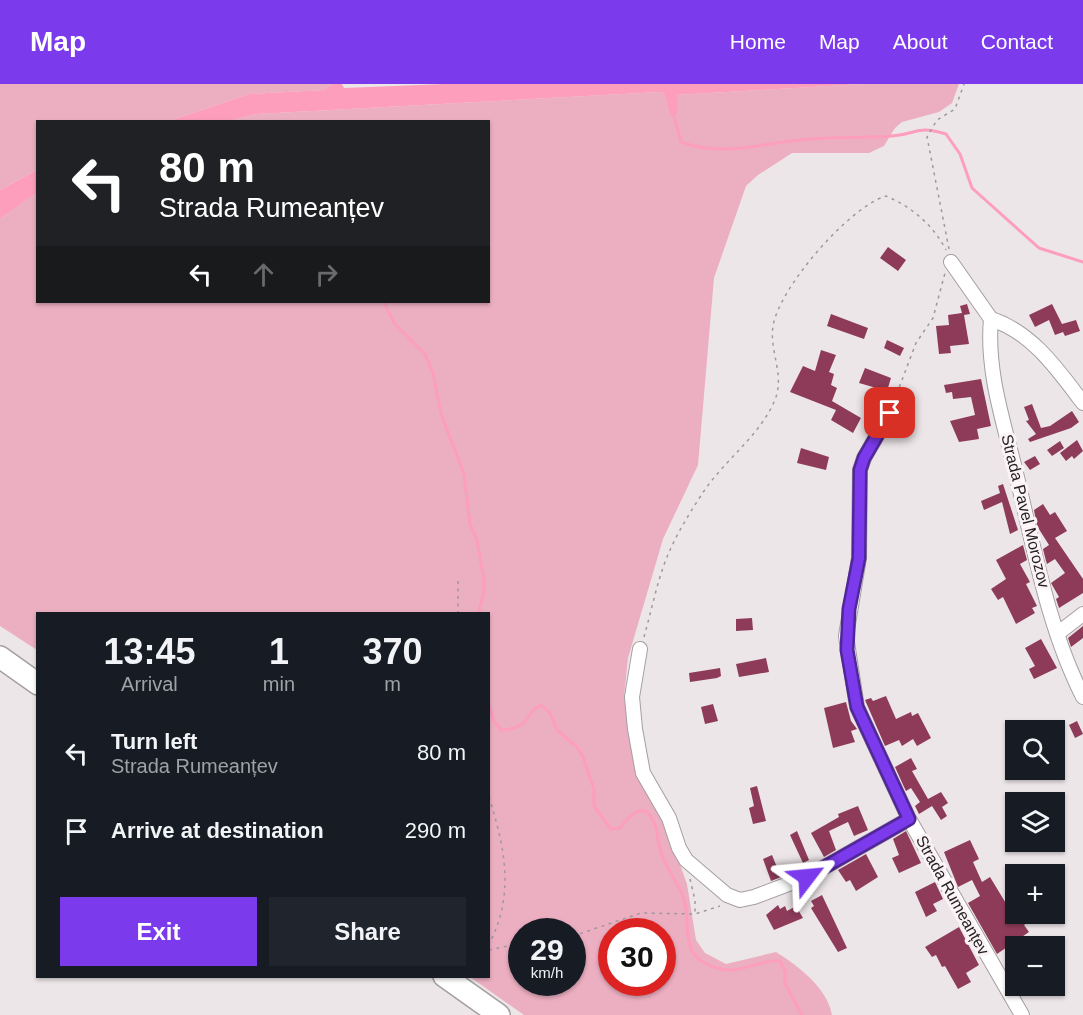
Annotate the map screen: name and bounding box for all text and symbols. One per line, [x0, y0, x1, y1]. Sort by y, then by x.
text: Map [30, 26, 86, 57]
text: Home [730, 30, 786, 53]
text: Map [819, 30, 860, 53]
text: About [893, 30, 948, 53]
text: Contact [981, 30, 1053, 53]
icon: left [60, 144, 138, 222]
text: 80 m [159, 144, 255, 191]
text: Strada Rumeanțev [159, 193, 384, 223]
icon: left [184, 258, 217, 291]
icon: ahead [247, 258, 280, 291]
icon: right [310, 258, 343, 291]
pin [864, 387, 915, 438]
icon: arrive [873, 396, 906, 429]
street label: Strada Pavel Morozov [998, 433, 1053, 590]
text: 13:45 [103, 631, 195, 672]
text: 1 [269, 631, 289, 672]
text: 370 [362, 631, 423, 672]
text: Arrival [121, 673, 178, 695]
text: min [263, 673, 295, 695]
text: m [384, 673, 401, 695]
map controls [1005, 720, 1065, 996]
button: search [1005, 720, 1065, 780]
text: Turn left [111, 729, 197, 754]
icon: left [60, 737, 93, 770]
text: 80 m [417, 740, 466, 765]
text: Strada Rumeanțev [111, 755, 278, 777]
button: layers [1005, 792, 1065, 852]
icon: arrive [60, 815, 93, 848]
text: Arrive at destination [111, 818, 324, 843]
text: 290 m [405, 818, 466, 843]
street label: Strada Rumeanțev [913, 833, 992, 958]
position arrow [775, 845, 839, 909]
button: + [1005, 864, 1065, 924]
button: Exit [60, 897, 257, 966]
button: Share [269, 897, 466, 966]
speed limit sign: 30 [598, 918, 676, 996]
text: 29 [530, 933, 564, 966]
button: − [1005, 936, 1065, 996]
text: km/h [531, 964, 563, 981]

